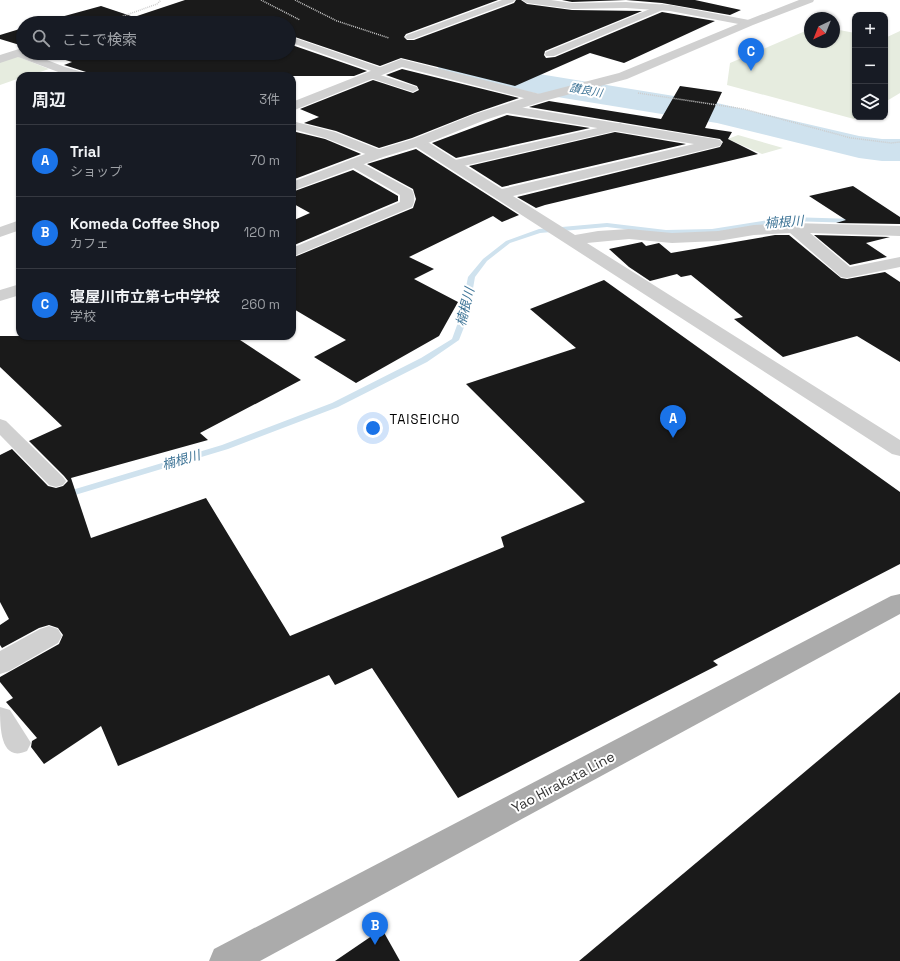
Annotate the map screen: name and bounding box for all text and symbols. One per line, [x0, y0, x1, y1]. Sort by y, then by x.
north arrow [804, 12, 840, 48]
map controls [852, 12, 888, 120]
button: + [852, 12, 888, 48]
search box [16, 16, 296, 60]
icon: search [30, 27, 52, 49]
text: ここで検索 [62, 30, 137, 49]
pin: C [738, 38, 764, 71]
button: − [852, 48, 888, 84]
water label: 讃良川 [569, 80, 604, 100]
button: layers [852, 84, 888, 120]
text: 周辺 [32, 89, 66, 111]
text: 3件 [259, 91, 280, 108]
text: Trial [70, 142, 100, 161]
text: A [41, 152, 49, 169]
text: 70 m [250, 152, 280, 169]
text: ショップ [70, 163, 122, 180]
water label: 楠根川 [764, 212, 806, 232]
text: Komeda Coffee Shop [70, 214, 220, 233]
text: B [41, 224, 49, 241]
text: 120 m [244, 224, 280, 241]
text: カフェ [70, 235, 109, 252]
water label: 楠根川 [452, 284, 478, 328]
text: 寝屋川市立第七中学校 [70, 287, 220, 306]
text: C [41, 296, 49, 313]
text: 260 m [241, 296, 280, 313]
text: 学校 [70, 308, 96, 325]
pin: A [660, 405, 686, 438]
district label: TAISEICHO [389, 411, 461, 428]
your location [363, 418, 383, 438]
water label: 楠根川 [160, 446, 204, 474]
street label: Yao Hirakata Line [508, 747, 618, 817]
pin: B [362, 912, 388, 945]

